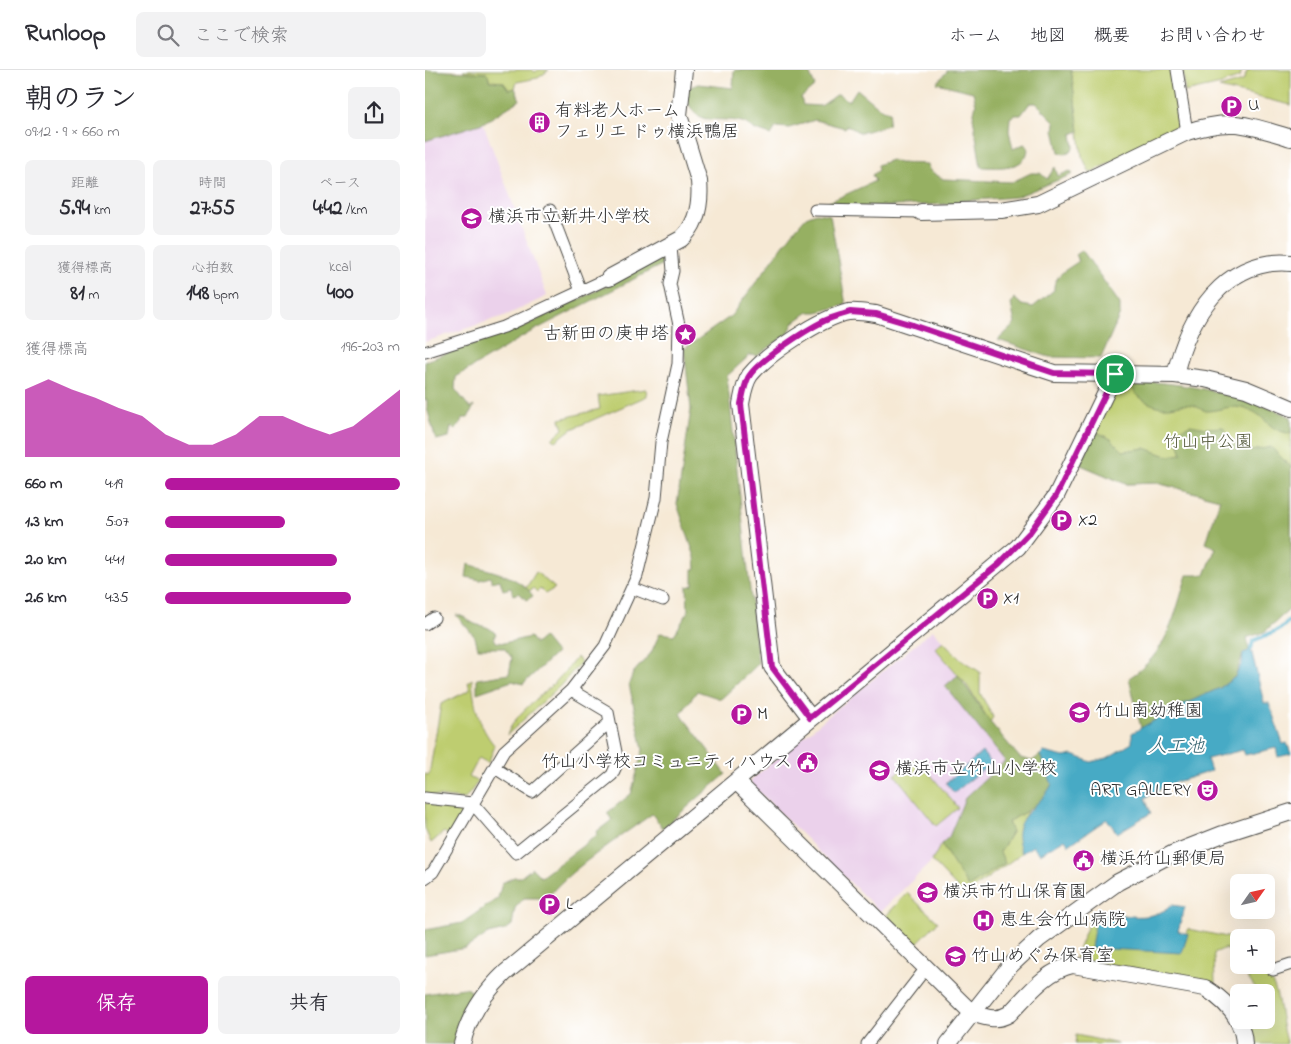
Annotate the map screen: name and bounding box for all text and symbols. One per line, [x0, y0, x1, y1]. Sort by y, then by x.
search box [136, 12, 486, 57]
text: Runloop [25, 17, 106, 52]
icon: search [154, 21, 182, 49]
text: ここで検索 [194, 23, 289, 50]
text: ホーム [949, 24, 1002, 50]
text: 地図 [1030, 24, 1066, 50]
text: 概要 [1094, 24, 1130, 50]
text: お問い合わせ [1158, 24, 1266, 50]
text: 朝のラン [25, 80, 137, 121]
button: share [348, 87, 400, 139]
place label: U [1248, 93, 1259, 119]
parking icon: U [1220, 94, 1244, 118]
place label: 有料老人ホーム フェリエ ドゥ横浜鴨居 [555, 99, 740, 146]
building icon: 有料老人ホーム フェリエ ドゥ横浜鴨居 [527, 110, 551, 134]
text: 09:12 · 9 × 660 m [25, 120, 120, 144]
text: 距離 [71, 173, 99, 194]
text: 時間 [198, 173, 226, 194]
text: ペース [320, 173, 361, 194]
text: 5.94 [59, 194, 90, 224]
text: 27:55 [190, 194, 235, 224]
text: 4:42 [313, 194, 343, 224]
text: km [90, 200, 111, 221]
text: /km [343, 200, 367, 221]
place label: 横浜市立新井小学校 [488, 205, 650, 231]
school or university icon: 横浜市立新井小学校 [460, 206, 484, 230]
text: kcal [329, 257, 351, 278]
text: 獲得標高 [57, 258, 113, 279]
text: 心拍数 [191, 258, 233, 279]
text: 400 [327, 278, 354, 308]
text: 81 [70, 279, 85, 309]
text: 148 [186, 279, 209, 309]
text: m [85, 285, 99, 306]
text: bpm [209, 285, 239, 306]
place label: 古新田の庚申塔 [543, 322, 669, 348]
place icon: 古新田の庚申塔 [673, 323, 697, 347]
text: 196–203 m [341, 335, 400, 359]
text: 獲得標高 [25, 338, 89, 362]
pin [1094, 353, 1136, 395]
icon: arrive [1101, 360, 1129, 388]
park label: 竹山中公園 [1163, 430, 1253, 456]
text: 660 m [25, 472, 62, 496]
text: 4:19 [105, 472, 123, 496]
place label: X2 [1078, 508, 1097, 534]
parking icon: X2 [1050, 509, 1074, 533]
text: 1.3 km [25, 510, 63, 534]
text: 5:07 [105, 510, 129, 534]
text: 2.0 km [25, 548, 67, 572]
text: 4:41 [105, 548, 125, 572]
text: 2.6 km [25, 586, 67, 610]
text: 4:35 [105, 586, 129, 610]
place label: X1 [1003, 586, 1019, 612]
parking icon: X1 [975, 587, 999, 611]
place label: 竹山南幼稚園 [1095, 699, 1203, 725]
school or university icon: 竹山南幼稚園 [1067, 700, 1091, 724]
place label: M [757, 702, 768, 728]
parking icon: M [729, 703, 753, 727]
water label: 人工池 [1147, 734, 1205, 761]
place label: 竹山小学校コミュニティハウス [541, 750, 792, 776]
public building icon: 竹山小学校コミュニティハウス [796, 751, 820, 775]
place label: 横浜市立竹山小学校 [895, 757, 1057, 783]
school or university icon: 横浜市立竹山小学校 [867, 758, 891, 782]
place label: ART GALLERY [1090, 778, 1192, 804]
theatre icon: ART GALLERY [1195, 779, 1219, 803]
place label: 横浜竹山郵便局 [1100, 847, 1226, 873]
public building icon: 横浜竹山郵便局 [1072, 848, 1096, 872]
north arrow [1230, 874, 1275, 919]
map controls [1230, 874, 1275, 1029]
place label: 横浜市竹山保育園 [943, 880, 1087, 906]
school or university icon: 横浜市竹山保育園 [915, 881, 939, 905]
place label: L [566, 892, 573, 918]
parking icon: L [538, 893, 562, 917]
place label: 恵生会竹山病院 [1000, 908, 1126, 934]
hospital icon: 恵生会竹山病院 [972, 909, 996, 933]
button: + [1230, 929, 1275, 974]
place label: 竹山めぐみ保育室 [971, 944, 1114, 970]
school or university icon: 竹山めぐみ保育室 [943, 945, 967, 969]
button: 保存 [25, 976, 208, 1034]
button: 共有 [218, 976, 400, 1034]
button: − [1230, 984, 1275, 1029]

